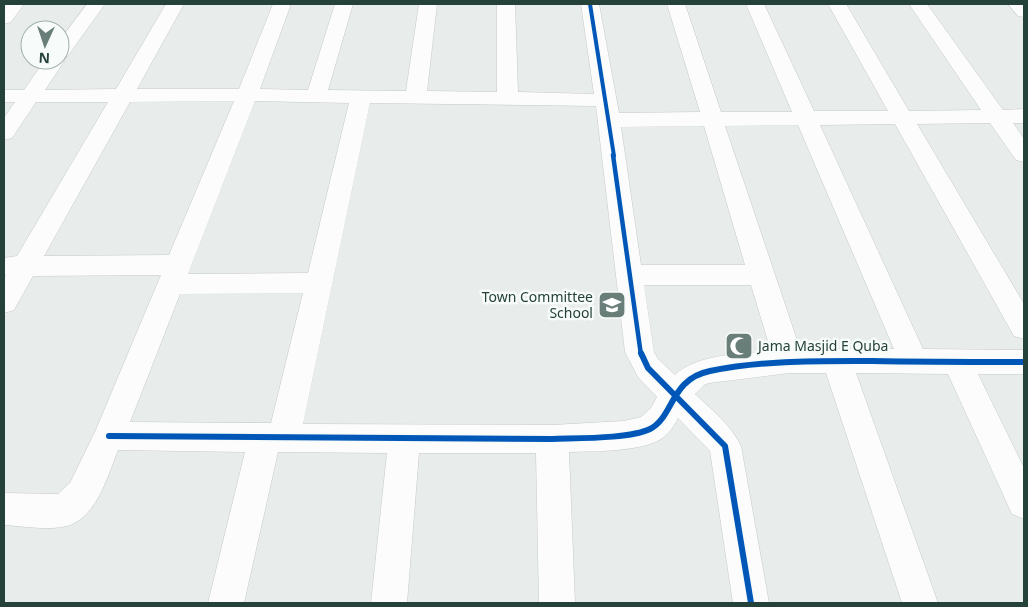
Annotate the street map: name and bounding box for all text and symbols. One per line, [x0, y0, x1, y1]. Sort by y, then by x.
north arrow [20, 20, 70, 70]
text: N [38, 49, 50, 68]
place label: Town Committee School [482, 287, 593, 322]
school or university icon: Town Committee School [597, 290, 627, 320]
mosque icon: Jama Masjid E Quba [724, 331, 754, 361]
place label: Jama Masjid E Quba [756, 336, 888, 355]

